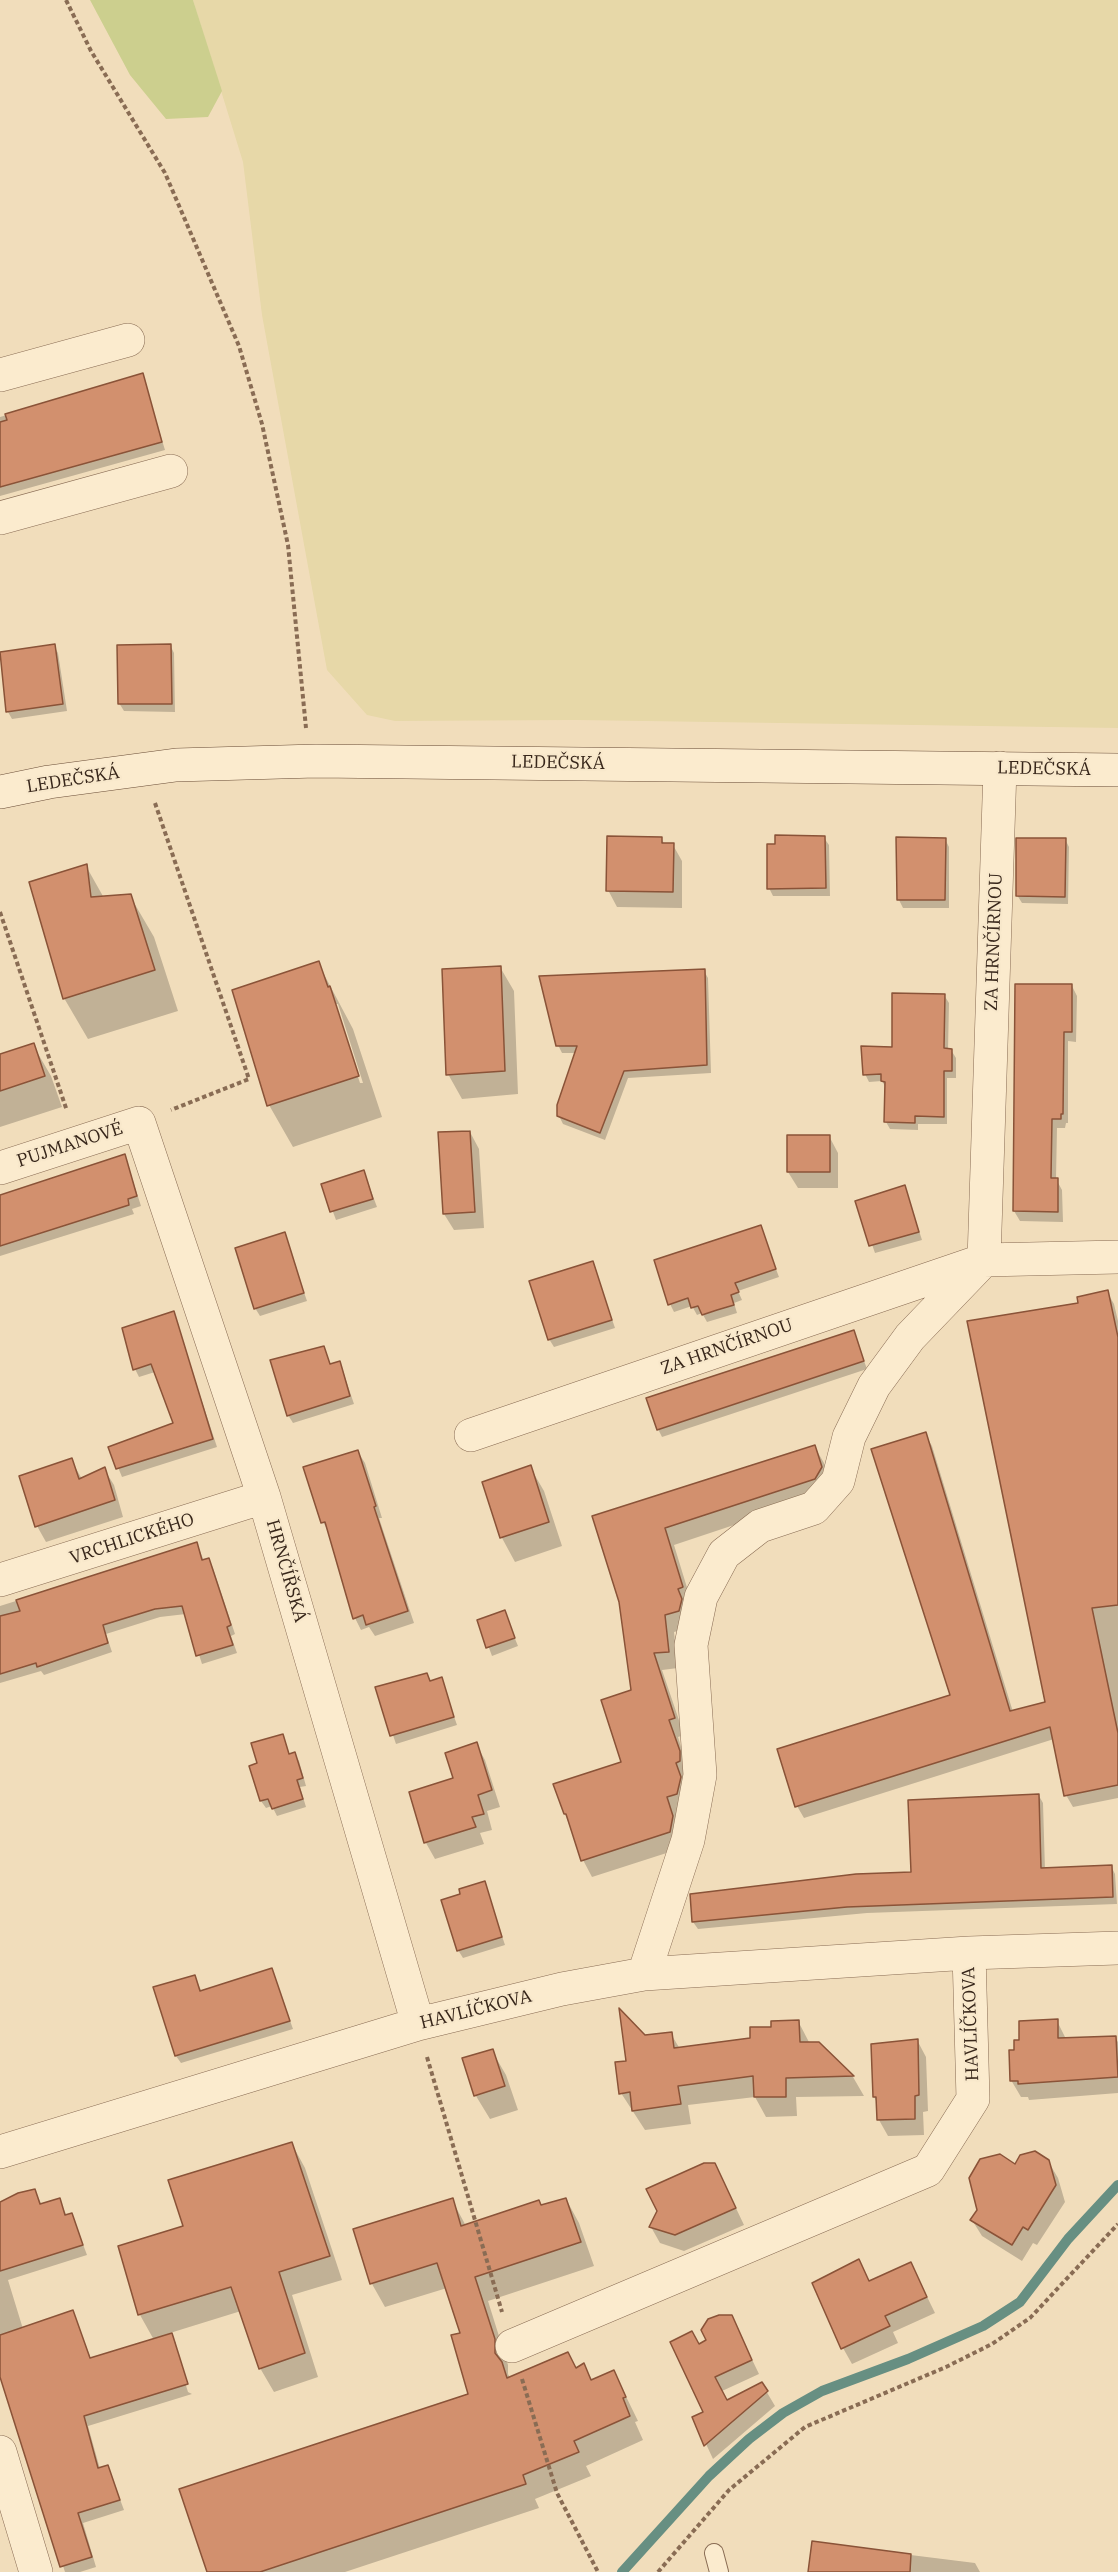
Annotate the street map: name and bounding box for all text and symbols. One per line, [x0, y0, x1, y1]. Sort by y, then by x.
street label: LEDEČSKÁ [511, 751, 605, 775]
street label: LEDEČSKÁ [997, 757, 1091, 781]
street label: LEDEČSKÁ [25, 762, 121, 798]
street label: ZA HRNČÍRNOU [981, 872, 1007, 1012]
street label: PUJMANOVÉ [14, 1118, 126, 1172]
street label: ZA HRNČÍRNOU [658, 1314, 796, 1380]
street label: VRCHLICKÉHO [67, 1509, 197, 1569]
street label: HRNČÍŘSKÁ [261, 1517, 311, 1625]
street label: HAVLÍČKOVA [958, 1966, 984, 2082]
street label: HAVLÍČKOVA [418, 1986, 534, 2034]

